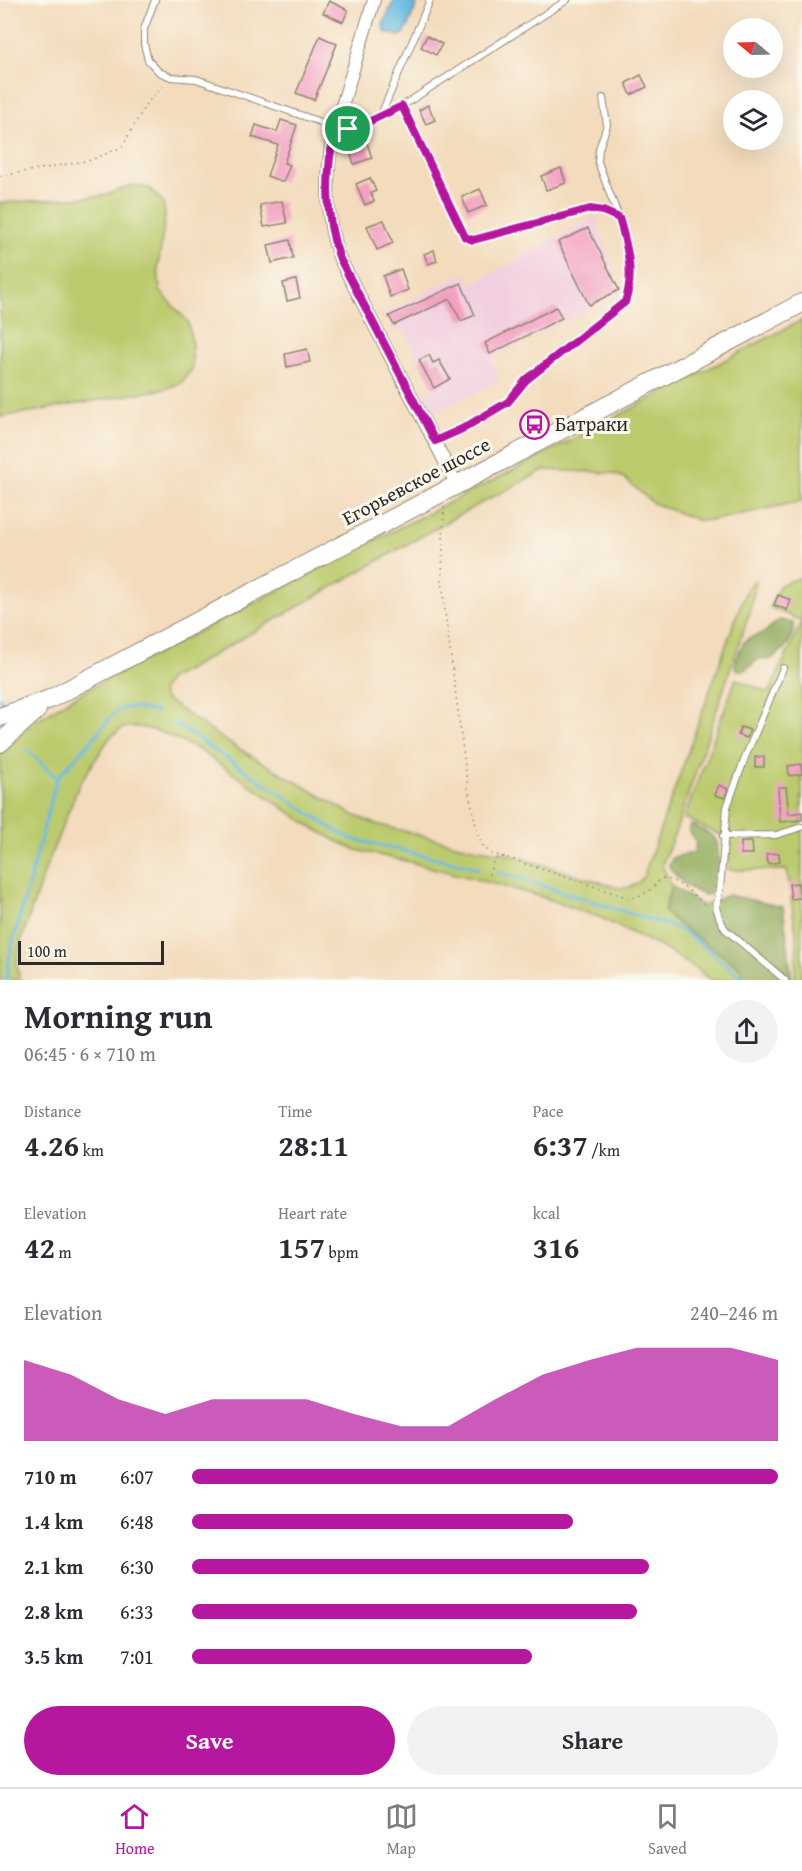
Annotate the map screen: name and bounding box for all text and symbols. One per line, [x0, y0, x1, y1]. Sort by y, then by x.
north arrow [723, 18, 783, 78]
map controls [723, 18, 783, 150]
button: layers [723, 90, 783, 150]
pin [322, 103, 373, 154]
icon: arrive [331, 112, 364, 145]
bus stop icon: Батраки [518, 408, 550, 440]
place label: Батраки [555, 409, 628, 438]
street label: Егорьевское шоссе [337, 429, 495, 532]
scale bar [18, 938, 164, 965]
text: 100 m [27, 939, 67, 963]
text: Morning run [24, 992, 213, 1040]
button: share [715, 1000, 778, 1063]
text: 06:45 · 6 × 710 m [24, 1039, 156, 1068]
text: Distance [24, 1099, 81, 1123]
text: Time [278, 1099, 312, 1123]
text: Pace [533, 1099, 563, 1123]
text: 4.26 [24, 1123, 79, 1167]
text: 28:11 [278, 1123, 349, 1167]
text: 6:37 [533, 1123, 588, 1167]
text: km [79, 1138, 104, 1162]
text: /km [588, 1138, 620, 1162]
text: Elevation [24, 1201, 87, 1225]
text: Heart rate [278, 1201, 347, 1225]
text: kcal [533, 1201, 560, 1225]
text: 42 [24, 1225, 55, 1269]
text: 157 [278, 1225, 325, 1269]
text: 316 [533, 1225, 579, 1269]
text: m [55, 1240, 72, 1264]
text: bpm [325, 1240, 358, 1264]
text: Elevation [24, 1298, 102, 1327]
text: 240–246 m [690, 1298, 778, 1327]
text: 710 m [24, 1462, 77, 1491]
text: 6:07 [120, 1462, 154, 1491]
text: 1.4 km [24, 1507, 83, 1536]
text: 6:48 [120, 1507, 154, 1536]
text: 2.1 km [24, 1552, 83, 1581]
text: 6:30 [120, 1552, 154, 1581]
text: 2.8 km [24, 1597, 83, 1626]
text: 6:33 [120, 1597, 154, 1626]
text: 3.5 km [24, 1642, 83, 1671]
text: 7:01 [120, 1642, 154, 1671]
button: Save [24, 1706, 395, 1775]
button: Share [407, 1706, 778, 1775]
tab: Home [115, 1800, 155, 1860]
tab: Map [385, 1800, 418, 1860]
tab: Saved [648, 1800, 687, 1860]

